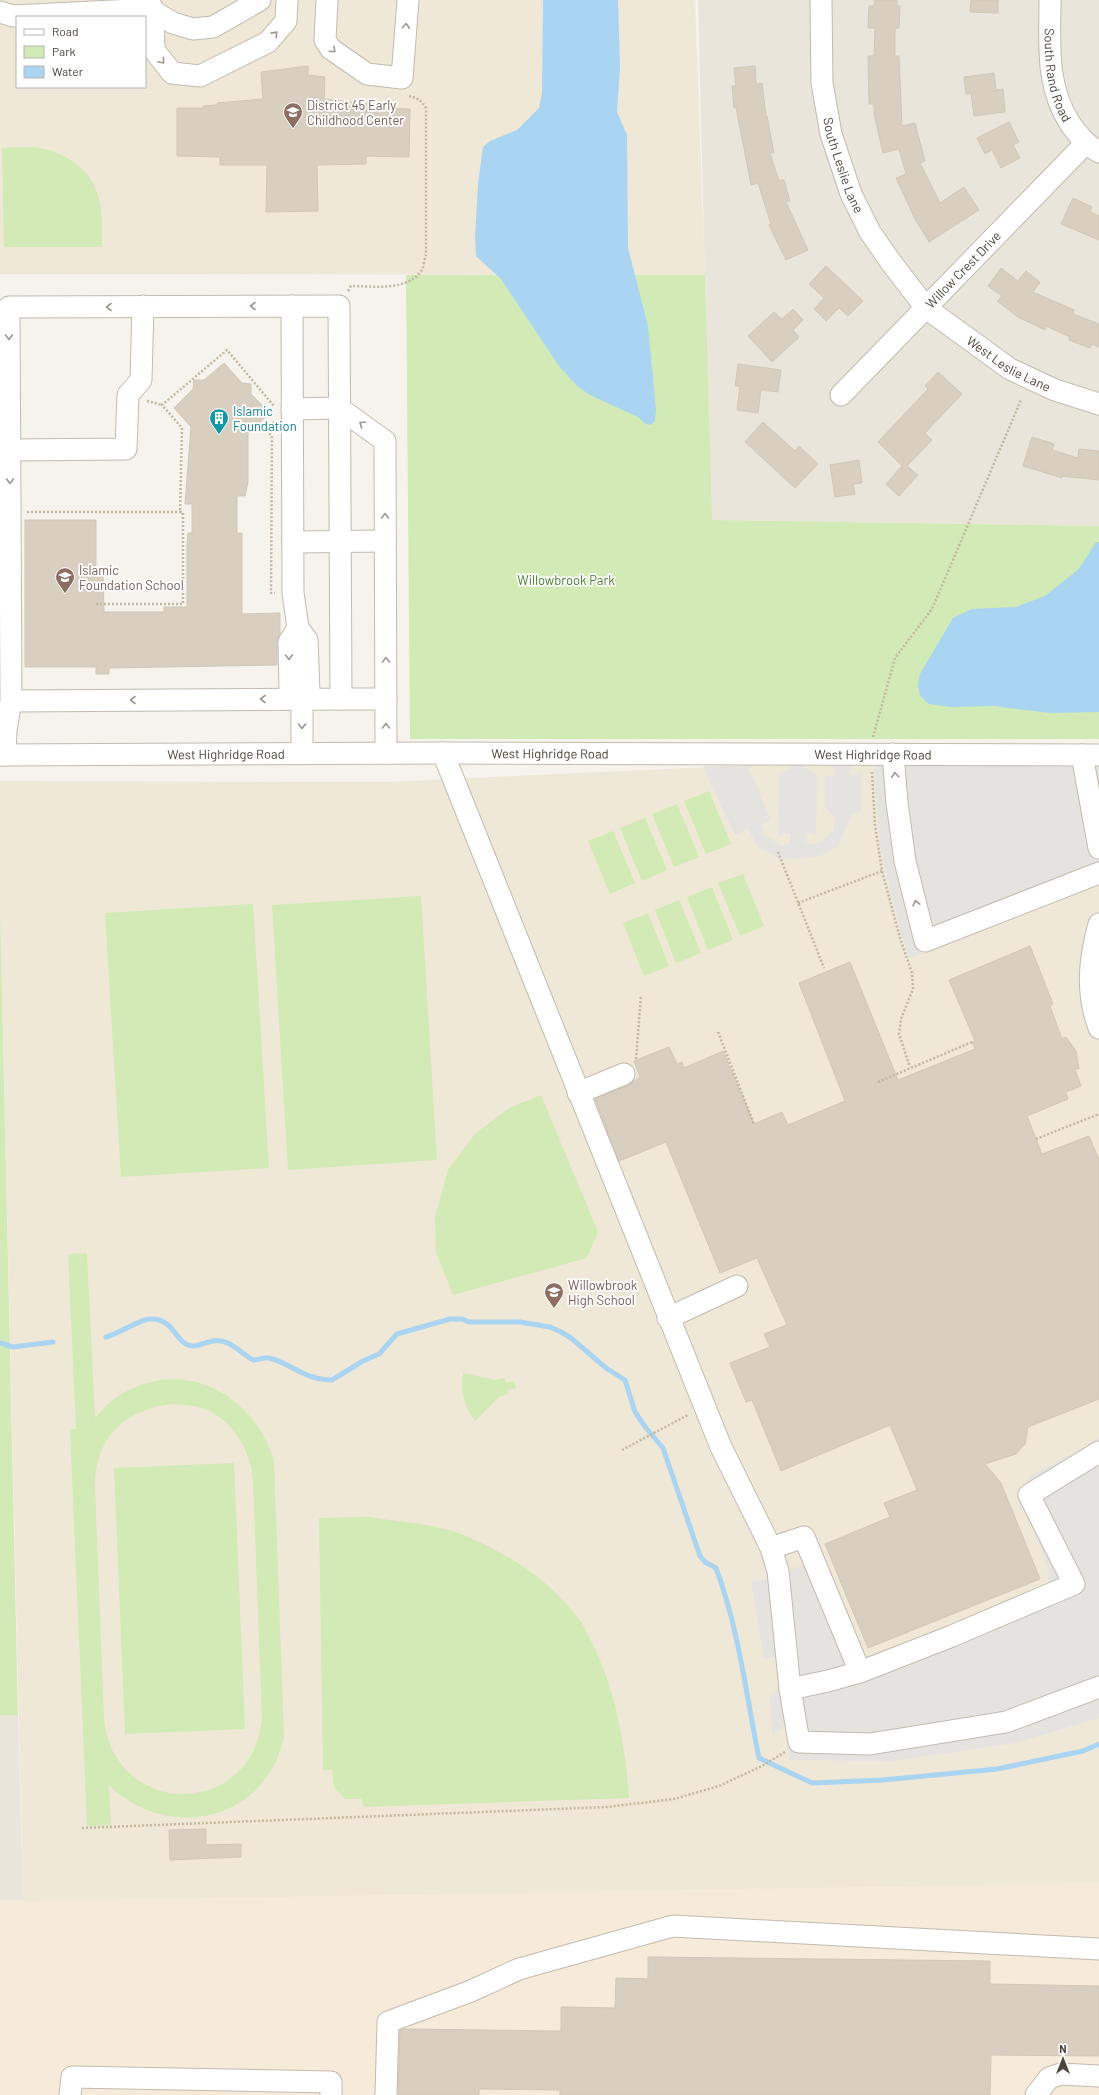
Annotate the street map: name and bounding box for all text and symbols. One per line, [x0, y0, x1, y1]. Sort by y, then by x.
legend [16, 16, 146, 88]
one-way arrow [402, 23, 411, 29]
text: Road [52, 24, 79, 38]
street label: South Rand Road [1042, 28, 1075, 125]
one-way arrow [270, 31, 277, 39]
text: Park [52, 44, 76, 58]
one-way arrow [328, 45, 336, 52]
one-way arrow [158, 56, 165, 63]
text: Water [52, 64, 84, 78]
place label: District 45 Early Childhood Center [307, 97, 404, 128]
school or university icon: District 45 Early Childhood Center [282, 101, 304, 129]
street label: South Leslie Lane [820, 116, 867, 216]
street label: Willow Crest Drive [922, 227, 1004, 312]
one-way arrow [250, 302, 256, 310]
one-way arrow [106, 303, 112, 311]
street label: West Leslie Lane [964, 332, 1053, 395]
one-way arrow [5, 334, 13, 340]
place label: Islamic Foundation [233, 403, 297, 434]
building icon: Islamic Foundation [208, 407, 230, 435]
one-way arrow [359, 422, 366, 429]
one-way arrow [6, 478, 14, 484]
one-way arrow [381, 513, 389, 519]
place label: Islamic Foundation School [79, 562, 184, 593]
school or university icon: Islamic Foundation School [54, 566, 76, 594]
park label: Willowbrook Park [517, 572, 615, 588]
one-way arrow [285, 654, 293, 660]
one-way arrow [382, 657, 390, 663]
one-way arrow [260, 695, 266, 703]
one-way arrow [130, 696, 136, 704]
one-way arrow [298, 723, 306, 729]
one-way arrow [382, 723, 390, 729]
street label: West Highridge Road [491, 745, 609, 762]
street label: West Highridge Road [167, 746, 285, 762]
street label: West Highridge Road [814, 746, 932, 762]
one-way arrow [890, 772, 899, 778]
one-way arrow [912, 900, 920, 906]
place label: Willowbrook High School [568, 1277, 638, 1308]
school or university icon: Willowbrook High School [543, 1281, 565, 1309]
north arrow [1043, 2039, 1083, 2079]
text: N [1059, 2042, 1067, 2055]

